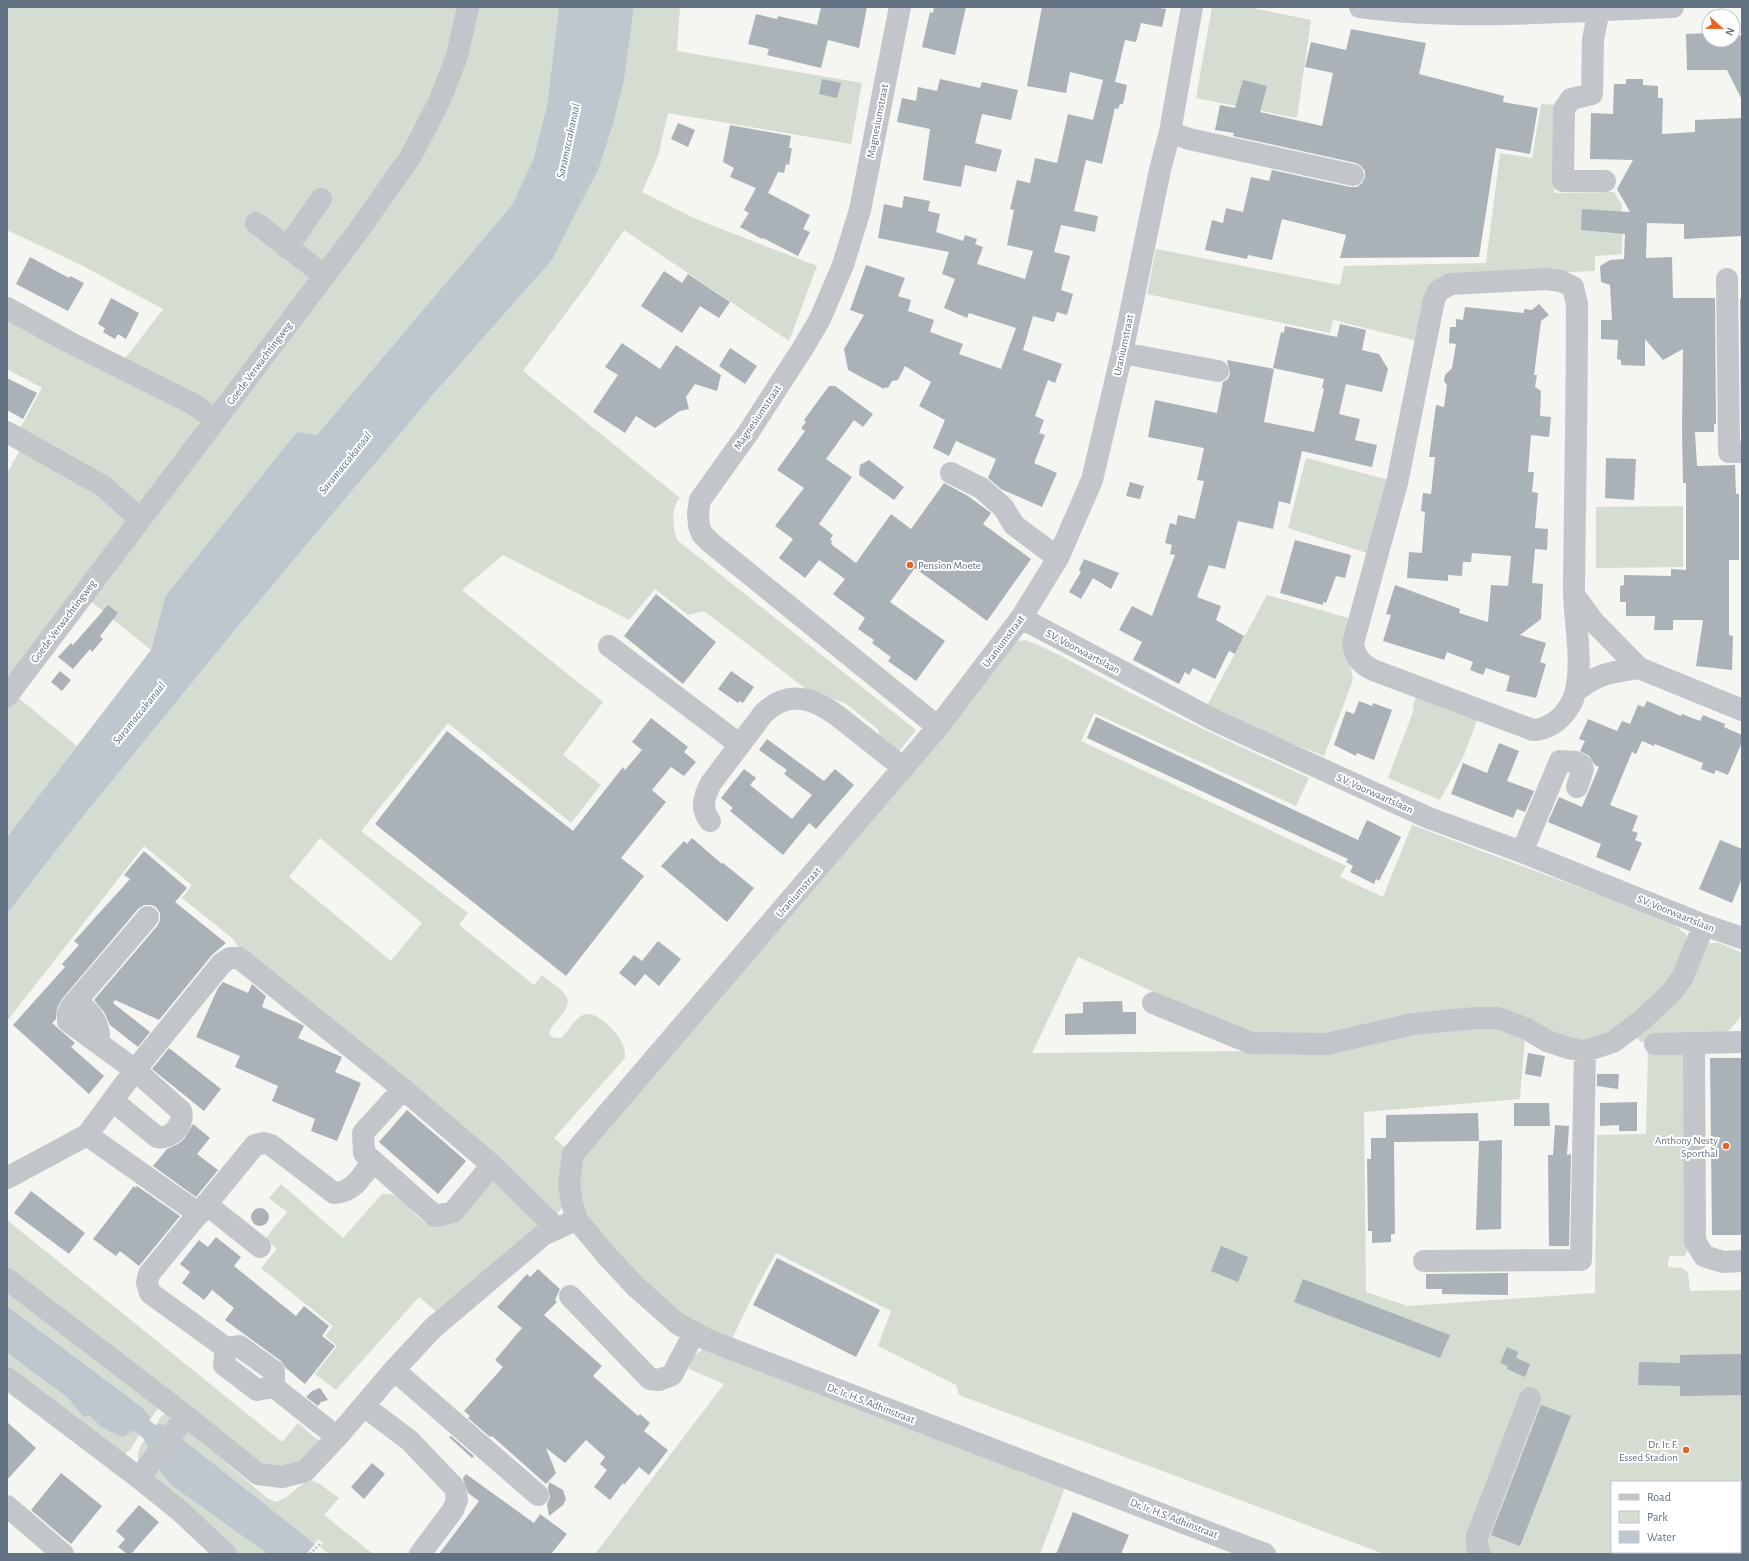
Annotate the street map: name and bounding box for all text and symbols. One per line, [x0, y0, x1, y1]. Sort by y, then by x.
north arrow [1701, 8, 1741, 48]
text: N [1723, 26, 1736, 37]
street label: Magnesiumstraat [865, 83, 890, 159]
water label: Saramaccakanaal [554, 102, 582, 180]
street label: Uraniumstraat [1112, 313, 1135, 377]
street label: Goede Verwachtingweg [225, 319, 295, 407]
street label: Magnesiumstraat [732, 383, 783, 452]
water label: Saramaccakanaal [316, 429, 374, 497]
marker: Pension Moete [905, 560, 915, 570]
place label: Pension Moete [918, 560, 981, 571]
street label: Goede Verwachtingweg [29, 577, 99, 665]
street label: Uraniumstraat [980, 613, 1027, 670]
street label: S.V. Voorwaartslaan [1044, 627, 1122, 676]
water label: Saramaccakanaal [110, 679, 168, 747]
street label: S.V. Voorwaartslaan [1335, 772, 1415, 815]
street label: Uraniumstraat [774, 865, 823, 919]
street label: S.V. Voorwaartslaan [1635, 893, 1716, 934]
place label: Anthony Nesty Sporthal [1655, 1135, 1718, 1159]
marker: Anthony Nesty Sporthal [1721, 1141, 1731, 1151]
street label: Dr. Ir. H.S. Adhinstraat [825, 1382, 917, 1425]
place label: Dr. Ir. F. Essed Stadion [1619, 1439, 1678, 1463]
marker: Dr. Ir. F. Essed Stadion [1681, 1445, 1691, 1455]
legend [1611, 1481, 1741, 1553]
text: Road [1647, 1491, 1671, 1503]
street label: Dr. Ir. H.S. Adhinstraat [1128, 1497, 1220, 1540]
text: Park [1647, 1511, 1668, 1523]
text: Water [1647, 1531, 1676, 1543]

